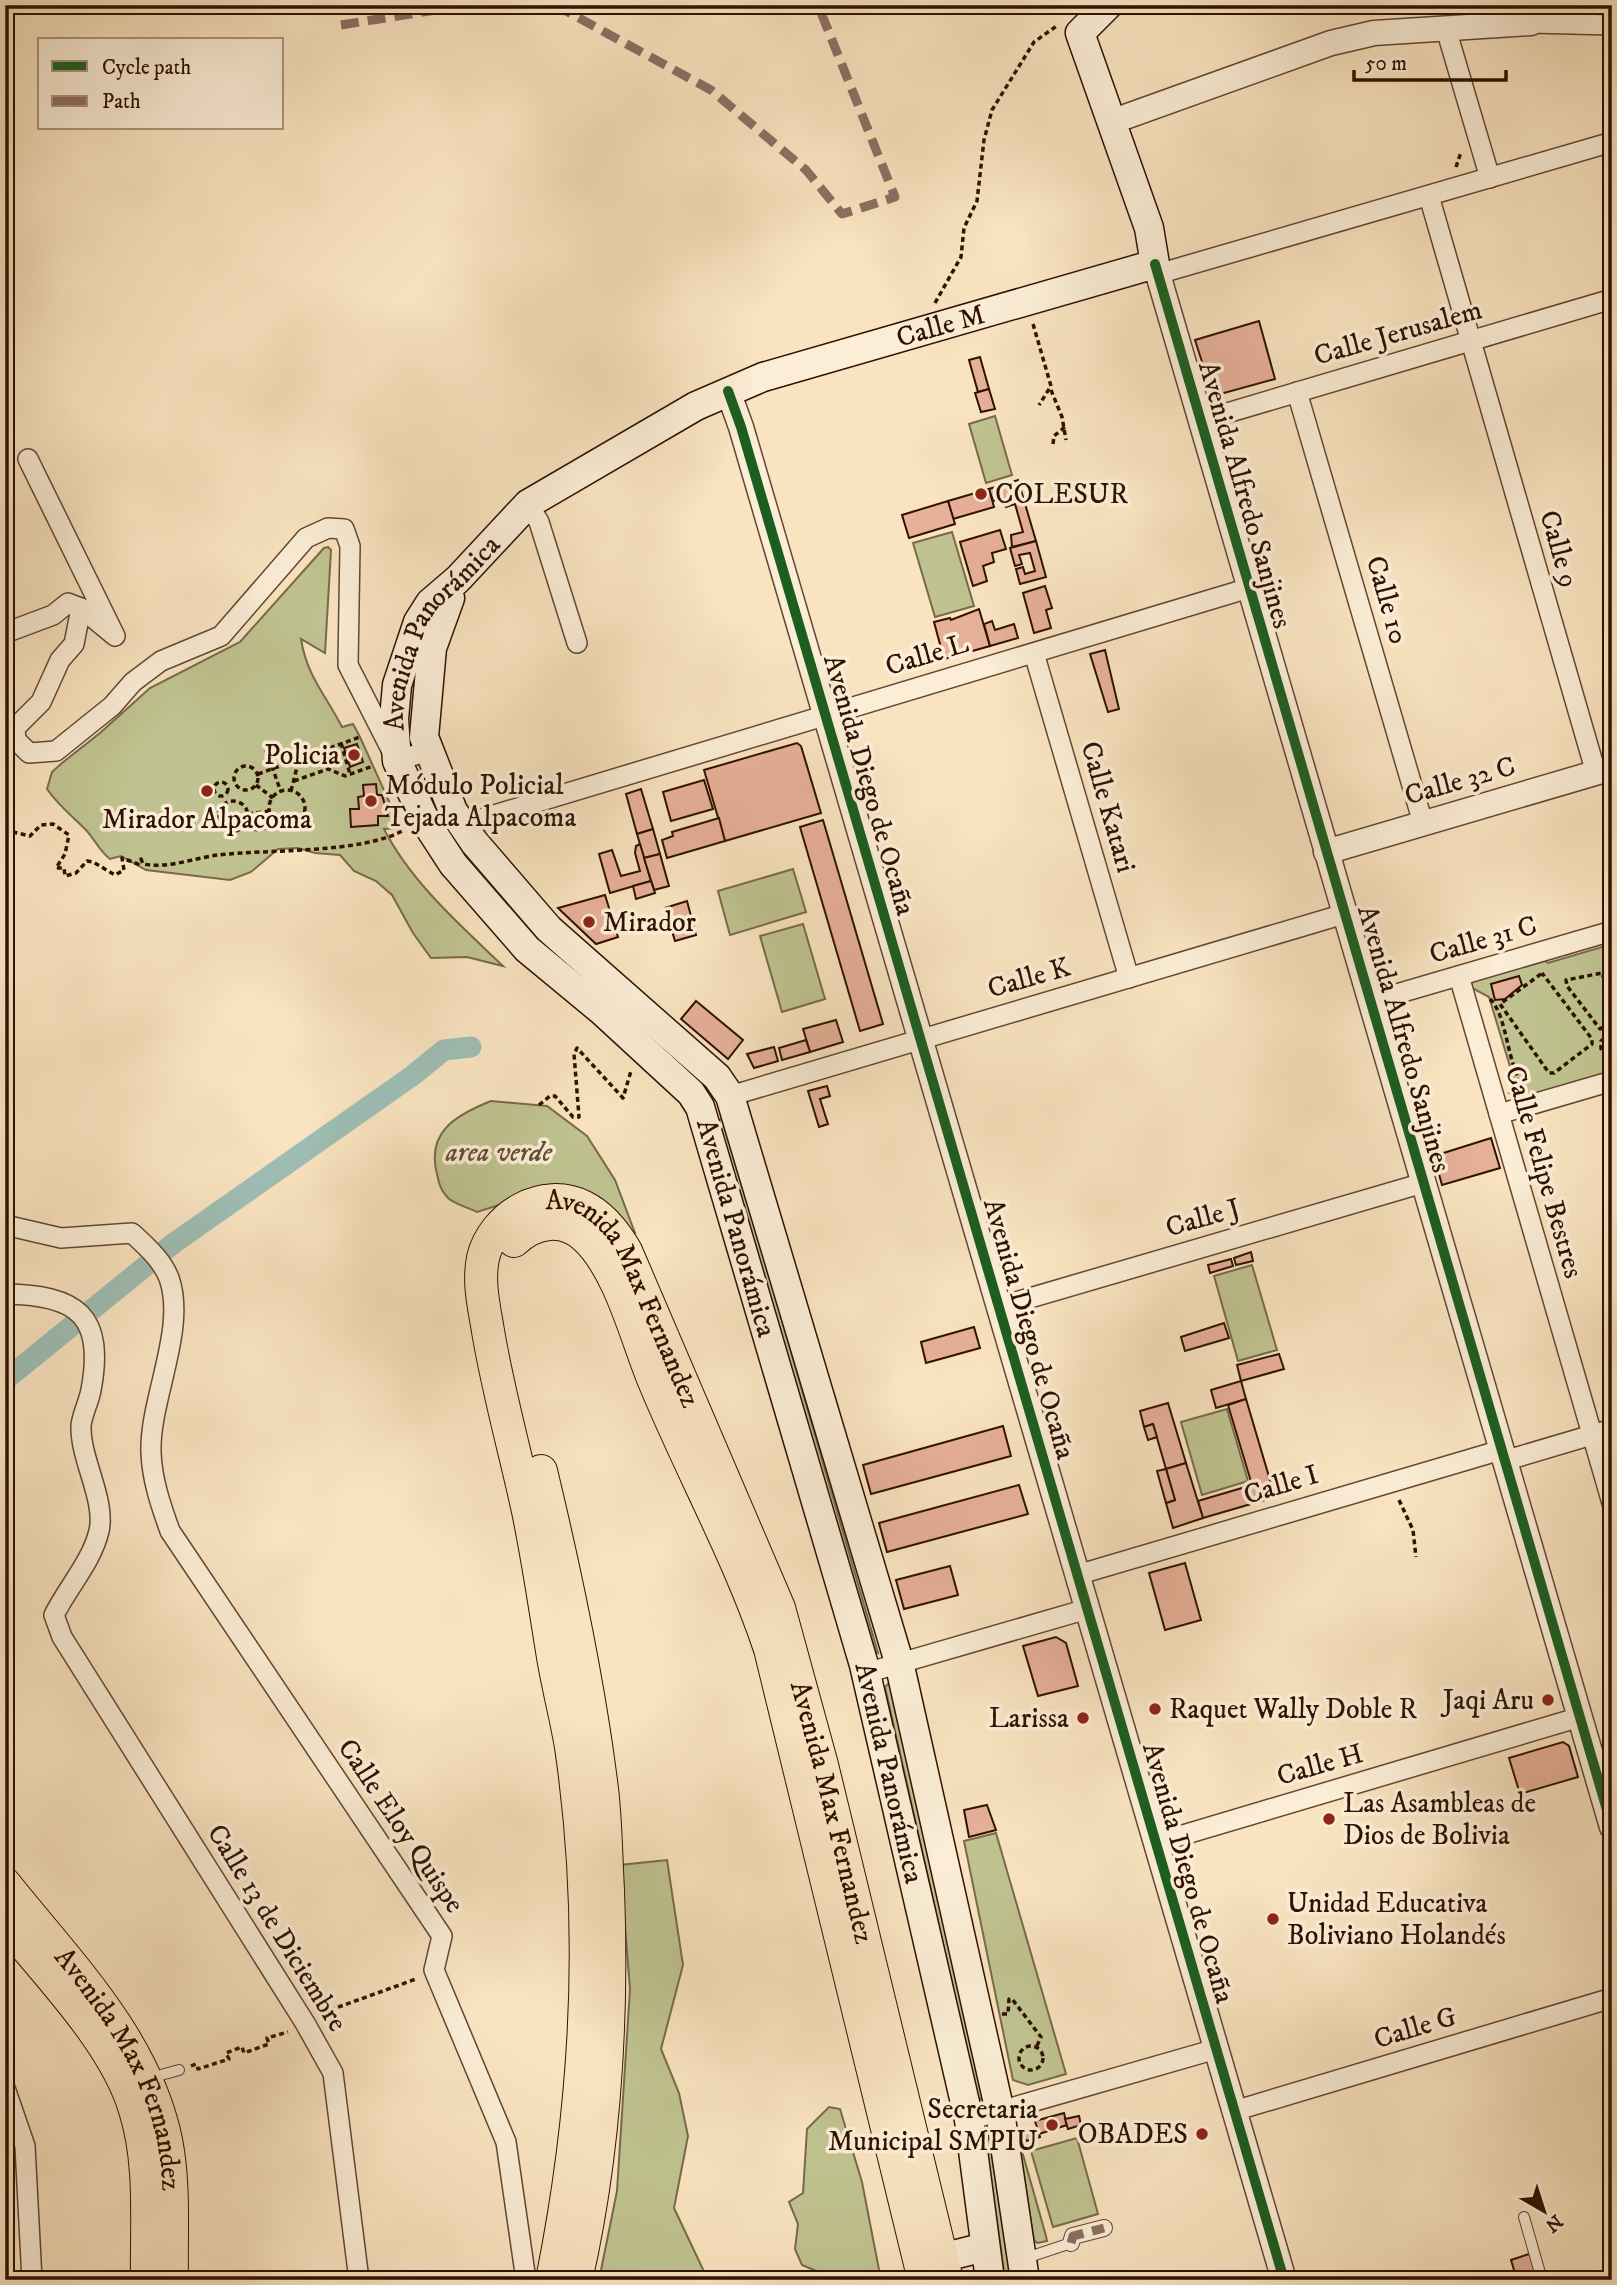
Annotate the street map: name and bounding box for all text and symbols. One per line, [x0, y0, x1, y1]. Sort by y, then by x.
legend [38, 38, 284, 130]
scale bar [1354, 38, 1507, 82]
text: 50 m [1365, 51, 1407, 77]
text: Cycle path [102, 55, 191, 81]
text: Path [102, 89, 141, 115]
street label: Calle Jerusalem [1310, 292, 1486, 374]
street label: Calle M [892, 296, 989, 355]
street label: Avenida Alfredo Sanjines [1190, 357, 1300, 633]
place label: COLESUR [995, 477, 1129, 512]
marker: COLESUR [973, 486, 989, 502]
street label: Calle 9 [1531, 506, 1587, 592]
street label: Avenida Panorámica [376, 528, 508, 732]
street label: Calle 10 [1358, 552, 1416, 648]
street label: Calle L [881, 626, 973, 684]
street label: Avenida Diego de Ocaña [815, 651, 923, 920]
street label: Calle Katari [1073, 737, 1143, 877]
place label: Policia [264, 738, 340, 773]
marker: Policia [346, 747, 362, 763]
street label: Calle 32 C [1401, 749, 1519, 813]
place label: Módulo Policial Tejada Alpacoma [385, 768, 576, 835]
marker: Mirador Alpacoma [199, 783, 215, 799]
marker: Módulo Policial Tejada Alpacoma [363, 793, 379, 809]
place label: Mirador Alpacoma [102, 802, 312, 837]
street label: Avenida Alfredo Sanjines [1349, 901, 1459, 1177]
place label: Mirador [603, 905, 697, 940]
street label: Calle 31 C [1425, 908, 1541, 972]
marker: Mirador [581, 914, 597, 930]
street label: Calle K [984, 949, 1075, 1006]
street label: Calle Felipe Bestres [1497, 1062, 1591, 1282]
street label: Avenida Panorámica [688, 1115, 784, 1341]
park label: area verde [445, 1135, 554, 1170]
street label: Avenida Max Fernandez [545, 1182, 708, 1412]
street label: Calle J [1162, 1191, 1244, 1245]
street label: Avenida Diego de Ocaña [975, 1195, 1083, 1464]
street label: Calle I [1239, 1457, 1323, 1513]
street label: Avenida Panorámica [847, 1659, 931, 1887]
street label: Avenida Max Fernandez [782, 1677, 882, 1947]
place label: Jaqi Aru [1440, 1683, 1534, 1718]
place label: Raquet Wally Doble R [1169, 1692, 1417, 1727]
marker: Jaqi Aru [1540, 1692, 1556, 1708]
place label: Larissa [989, 1701, 1069, 1736]
marker: Raquet Wally Doble R [1147, 1701, 1163, 1717]
marker: Larissa [1075, 1710, 1091, 1726]
street label: Calle Eloy Quispe [330, 1732, 472, 1920]
street label: Calle H [1273, 1736, 1367, 1794]
street label: Avenida Diego de Ocaña [1134, 1739, 1242, 2008]
place label: Las Asambleas de Dios de Bolivia [1343, 1786, 1536, 1853]
marker: Las Asambleas de Dios de Bolivia [1321, 1811, 1337, 1827]
street label: Calle 13 de Diciembre [199, 1818, 355, 2038]
place label: Unidad Educativa Boliviano Holandés [1287, 1886, 1506, 1953]
marker: Unidad Educativa Boliviano Holandés [1265, 1911, 1281, 1927]
street label: Avenida Max Fernandez [47, 1940, 189, 2192]
street label: Calle G [1370, 1999, 1460, 2057]
place label: Secretaria Municipal SMPIU [828, 2092, 1038, 2159]
marker: Secretaria Municipal SMPIU [1044, 2117, 1060, 2133]
place label: OBADES [1078, 2117, 1188, 2152]
marker: OBADES [1194, 2126, 1210, 2142]
north arrow [1508, 2176, 1578, 2246]
text: N [1540, 2209, 1567, 2237]

